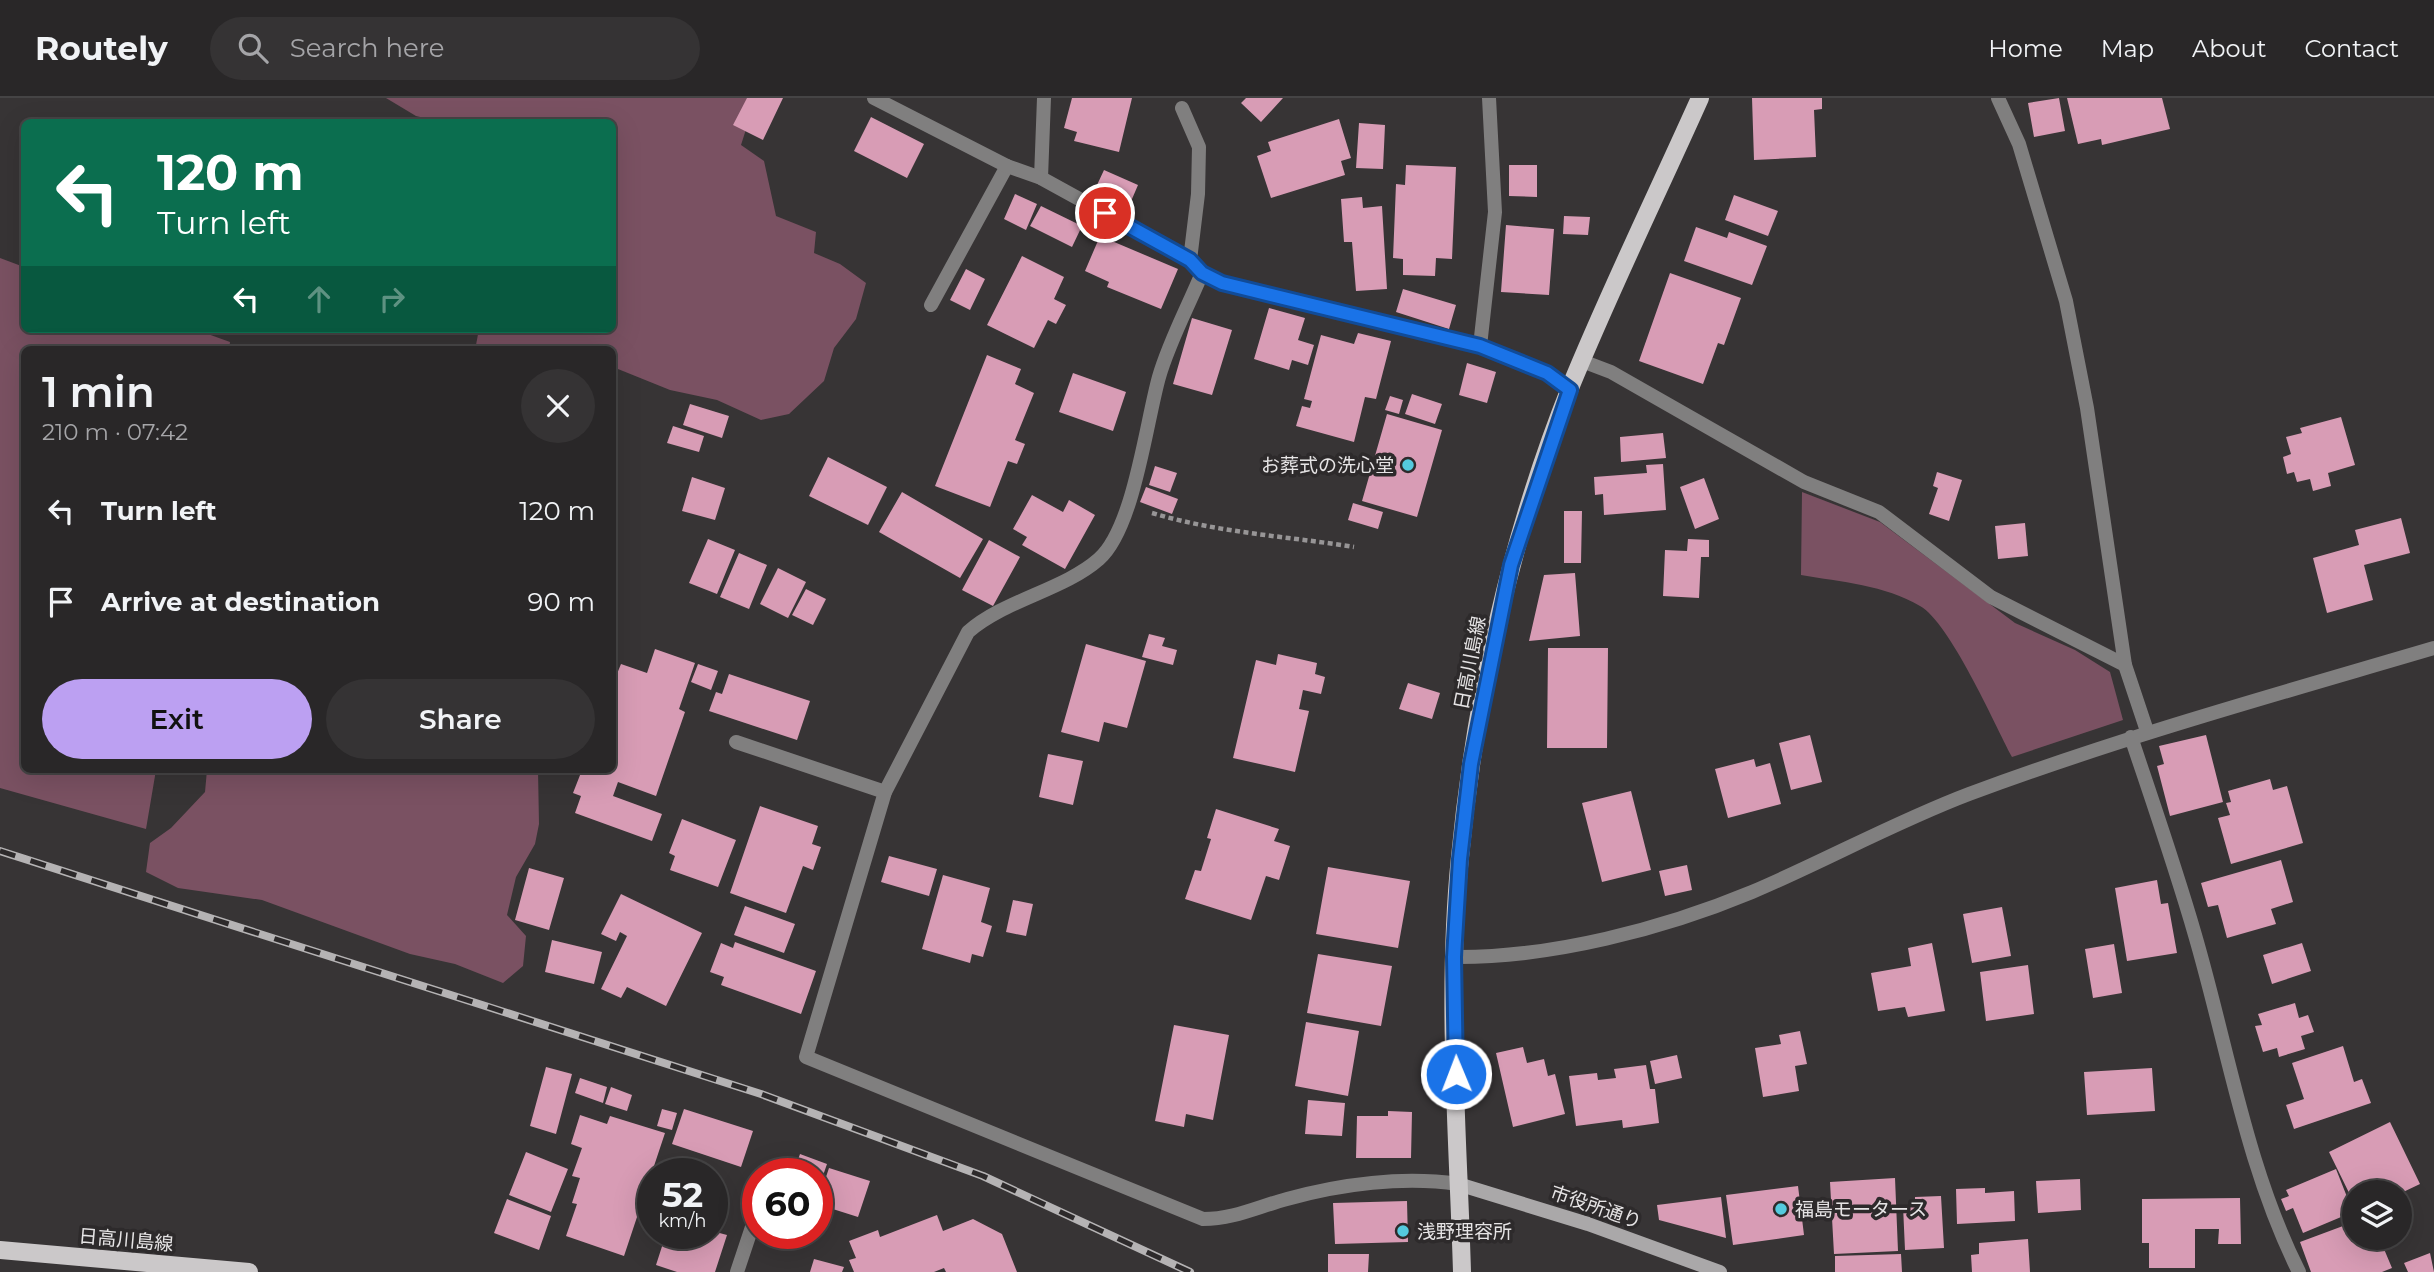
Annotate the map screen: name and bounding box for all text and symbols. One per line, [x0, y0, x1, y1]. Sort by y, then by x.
search box [210, 17, 700, 80]
text: Routely [35, 28, 168, 68]
icon: search [234, 29, 272, 67]
text: Search here [290, 32, 445, 64]
text: Home [1988, 34, 2063, 63]
text: Map [2101, 34, 2154, 63]
text: About [2192, 34, 2266, 63]
text: Contact [2304, 34, 2399, 63]
text: 120 m [157, 143, 304, 202]
icon: left [42, 147, 133, 238]
pin [1075, 183, 1135, 243]
icon: arrive [1086, 194, 1124, 232]
text: Turn left [157, 203, 291, 242]
icon: left [227, 280, 265, 318]
icon: ahead [300, 280, 338, 318]
icon: right [373, 280, 411, 318]
text: 1 min [42, 366, 155, 418]
button: close [521, 369, 595, 443]
text: 210 m · 07:42 [42, 418, 188, 446]
place label: お葬式の洗心堂 [1261, 454, 1394, 477]
marker: お葬式の洗心堂 [1400, 457, 1416, 473]
icon: left [42, 492, 80, 530]
text: Turn left [101, 495, 217, 527]
text: 120 m [519, 495, 595, 527]
icon: arrive [42, 583, 80, 621]
text: Arrive at destination [101, 586, 380, 618]
text: 90 m [528, 586, 595, 618]
street label: 日高川島線 [1450, 614, 1490, 712]
button: Exit [42, 679, 312, 759]
button: Share [326, 679, 595, 759]
position arrow [1419, 1037, 1493, 1111]
speed limit sign: 60 [742, 1158, 833, 1249]
text: 52 [662, 1173, 703, 1216]
map controls [2342, 1180, 2412, 1250]
button: layers [2342, 1180, 2412, 1250]
street label: 市役所通り [1547, 1181, 1645, 1233]
place label: 福島モータース [1795, 1198, 1927, 1221]
marker: 福島モータース [1773, 1201, 1789, 1217]
text: km/h [658, 1210, 707, 1232]
place label: 浅野理容所 [1417, 1220, 1512, 1243]
marker: 浅野理容所 [1395, 1223, 1411, 1239]
street label: 日高川島線 [78, 1224, 174, 1256]

